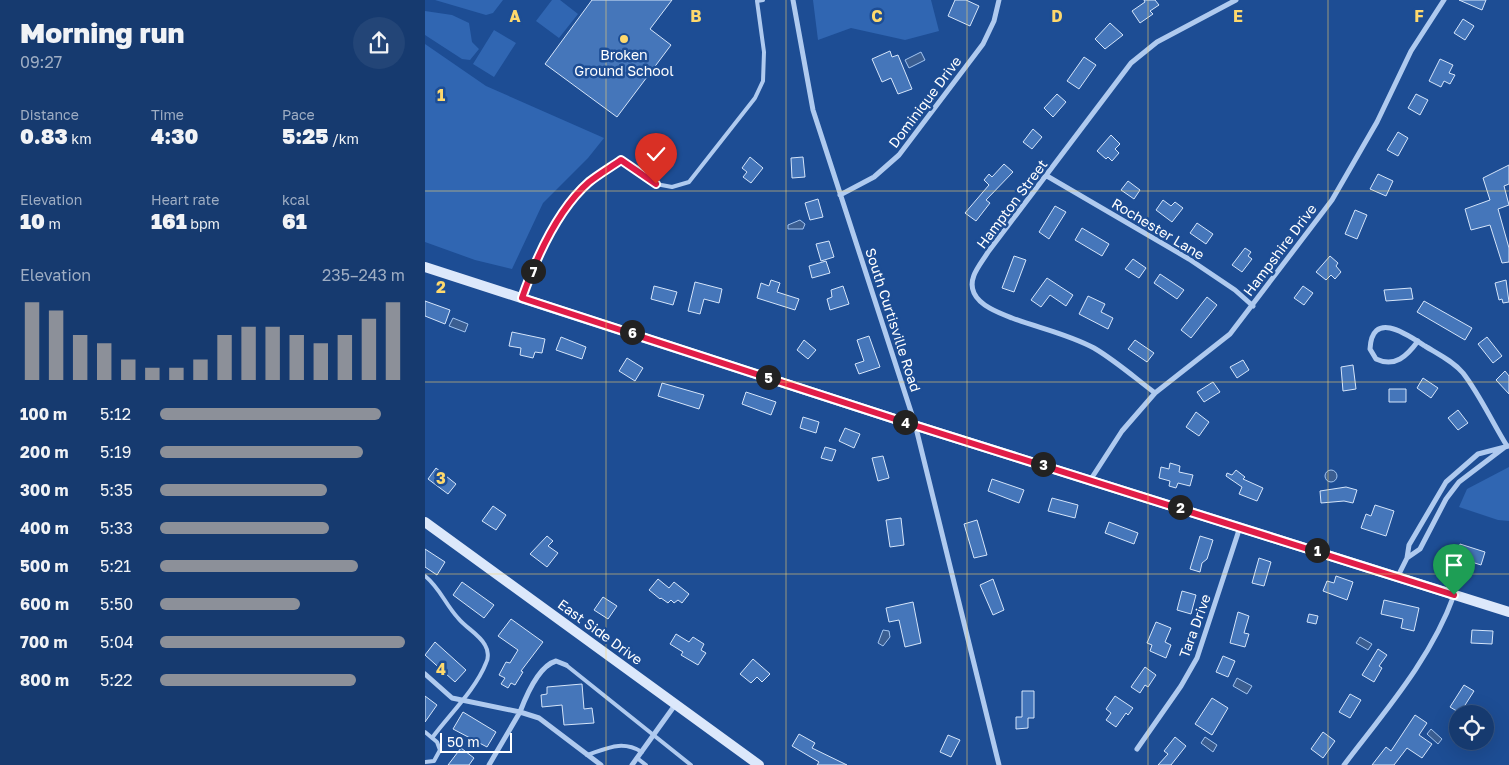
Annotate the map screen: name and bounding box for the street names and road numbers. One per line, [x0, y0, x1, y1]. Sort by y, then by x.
street label: Dominique Drive [885, 53, 965, 151]
street label: Hampton Street [973, 156, 1051, 252]
street label: Rochester Lane [1109, 194, 1208, 263]
street label: Hampshire Drive [1239, 200, 1320, 299]
street label: South Curtisville Road [862, 246, 925, 394]
street label: Tara Drive [1175, 592, 1214, 660]
street label: East Side Drive [555, 595, 646, 668]

